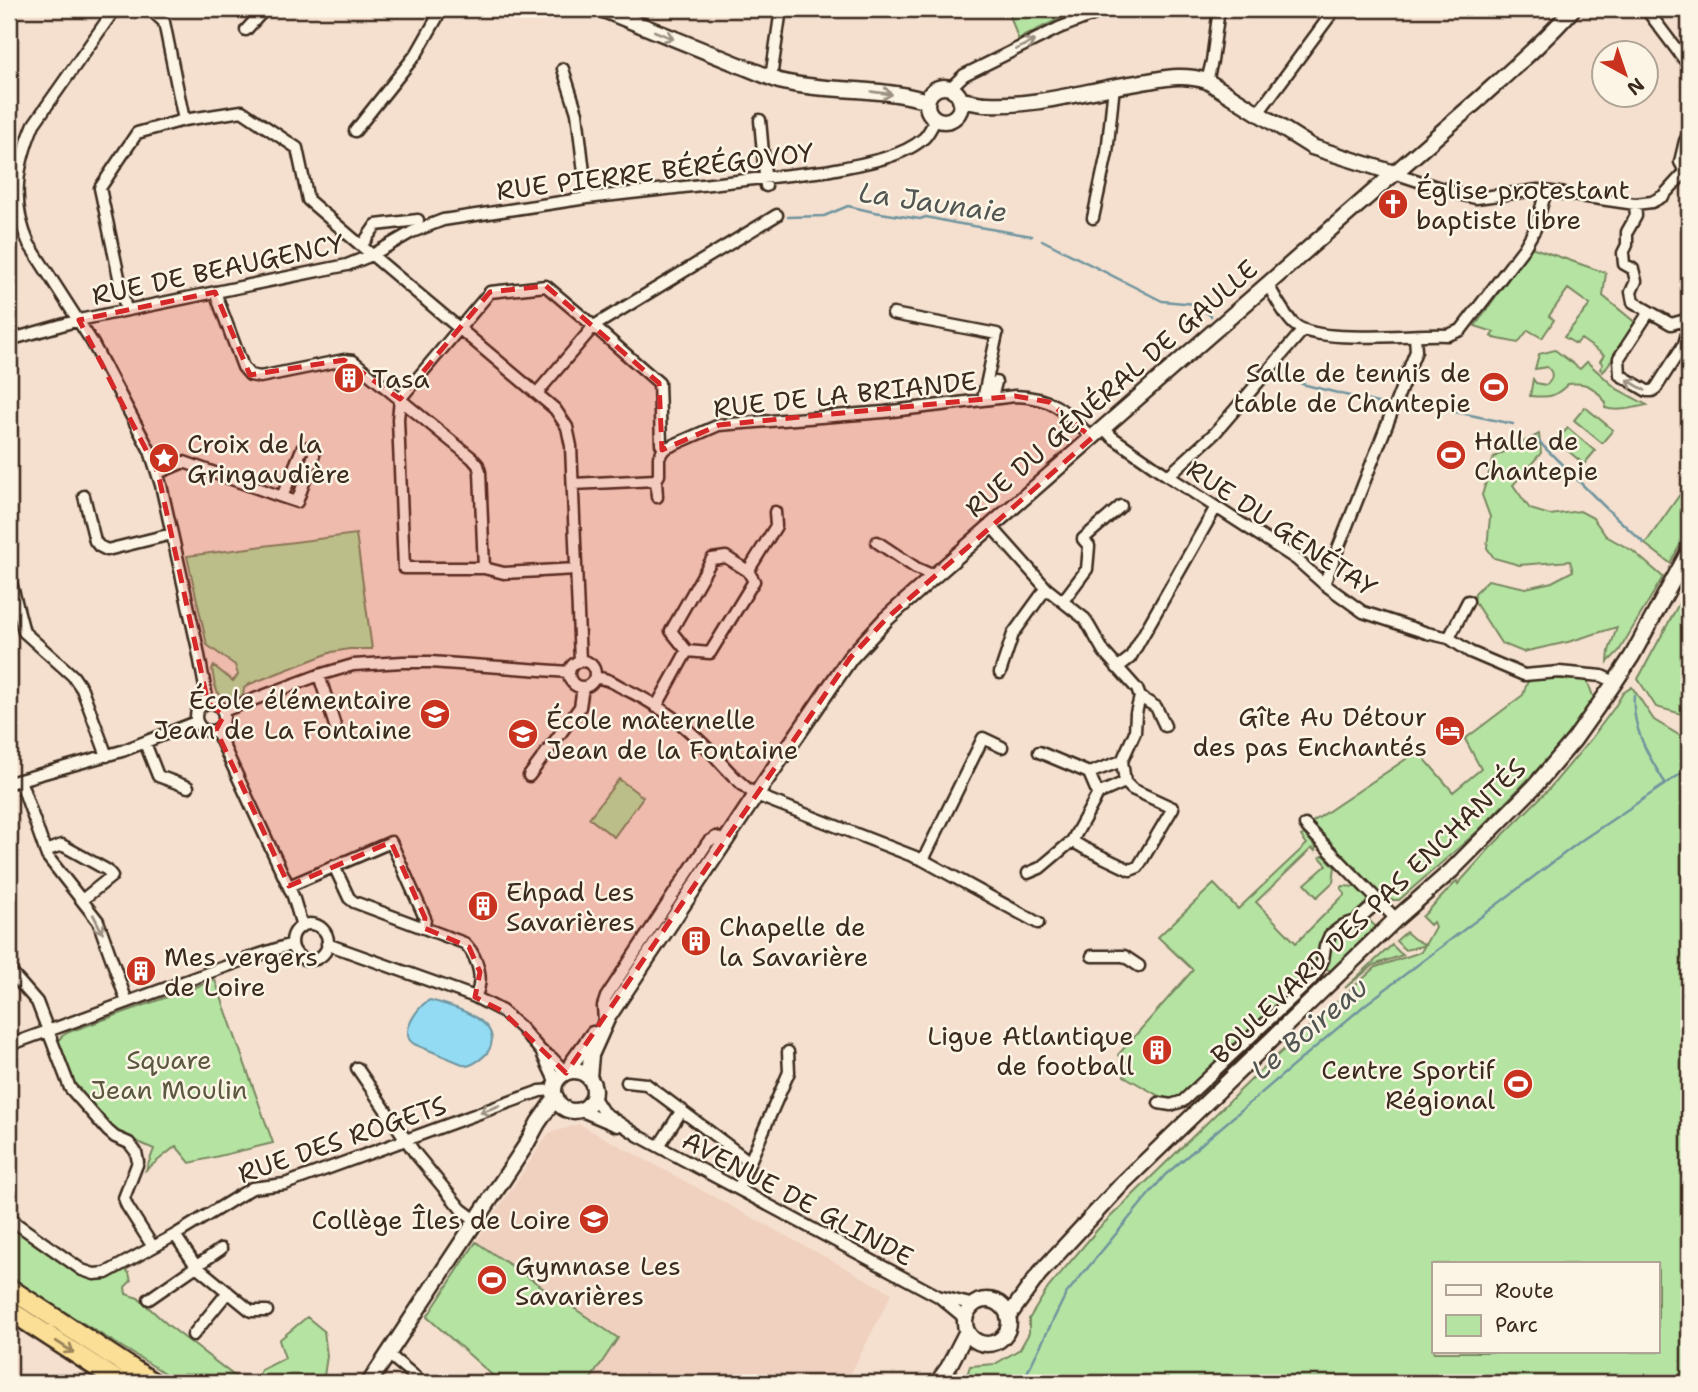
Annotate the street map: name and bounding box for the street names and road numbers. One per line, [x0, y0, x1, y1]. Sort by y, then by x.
street label: RUE PIERRE BÉRÉGOVOY [494, 134, 816, 208]
street label: RUE DE BEAUGENCY [89, 225, 348, 313]
street label: RUE DU GÉNÉRAL DE GAULLE [957, 251, 1265, 525]
street label: RUE DE LA BRIANDE [712, 363, 978, 425]
street label: RUE DU GENÉTAY [1180, 451, 1384, 605]
street label: BOULEVARD DES PAS ENCHANTÉS [1203, 751, 1533, 1071]
street label: RUE DES ROGETS [233, 1087, 451, 1191]
street label: AVENUE DE GLINDE [676, 1122, 920, 1274]

